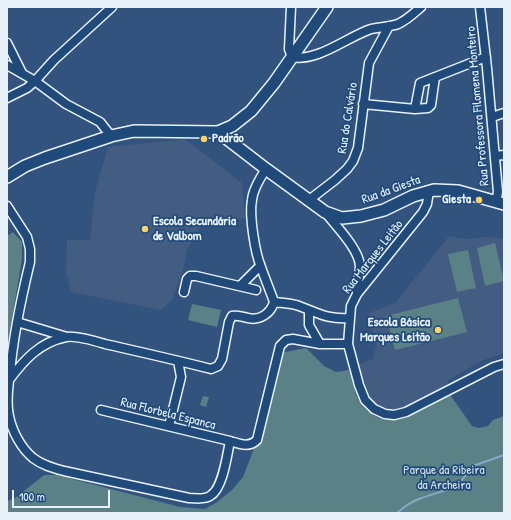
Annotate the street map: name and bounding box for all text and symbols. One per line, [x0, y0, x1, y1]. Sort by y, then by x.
street label: Rua Professora Filomena Monteiro [463, 26, 493, 186]
street label: Rua do Calvário [335, 81, 361, 155]
place label: Padrão [212, 131, 244, 147]
marker: Padrão [199, 134, 209, 144]
street label: Rua da Giesta [360, 172, 422, 208]
place label: Giesta [442, 192, 471, 208]
marker: Giesta [474, 195, 484, 205]
place label: Escola Secundária de Valbom [153, 214, 236, 245]
street label: Rua Marques Leitão [339, 217, 407, 297]
marker: Escola Secundária de Valbom [140, 224, 150, 234]
place label: Escola Básica Marques Leitão [360, 315, 430, 346]
marker: Escola Básica Marques Leitão [433, 325, 443, 335]
street label: Rua Florbela Espanca [119, 395, 217, 433]
park label: Parque da Ribeira da Archeira [403, 463, 485, 494]
scale bar [14, 482, 112, 508]
text: 100 m [19, 488, 45, 505]

